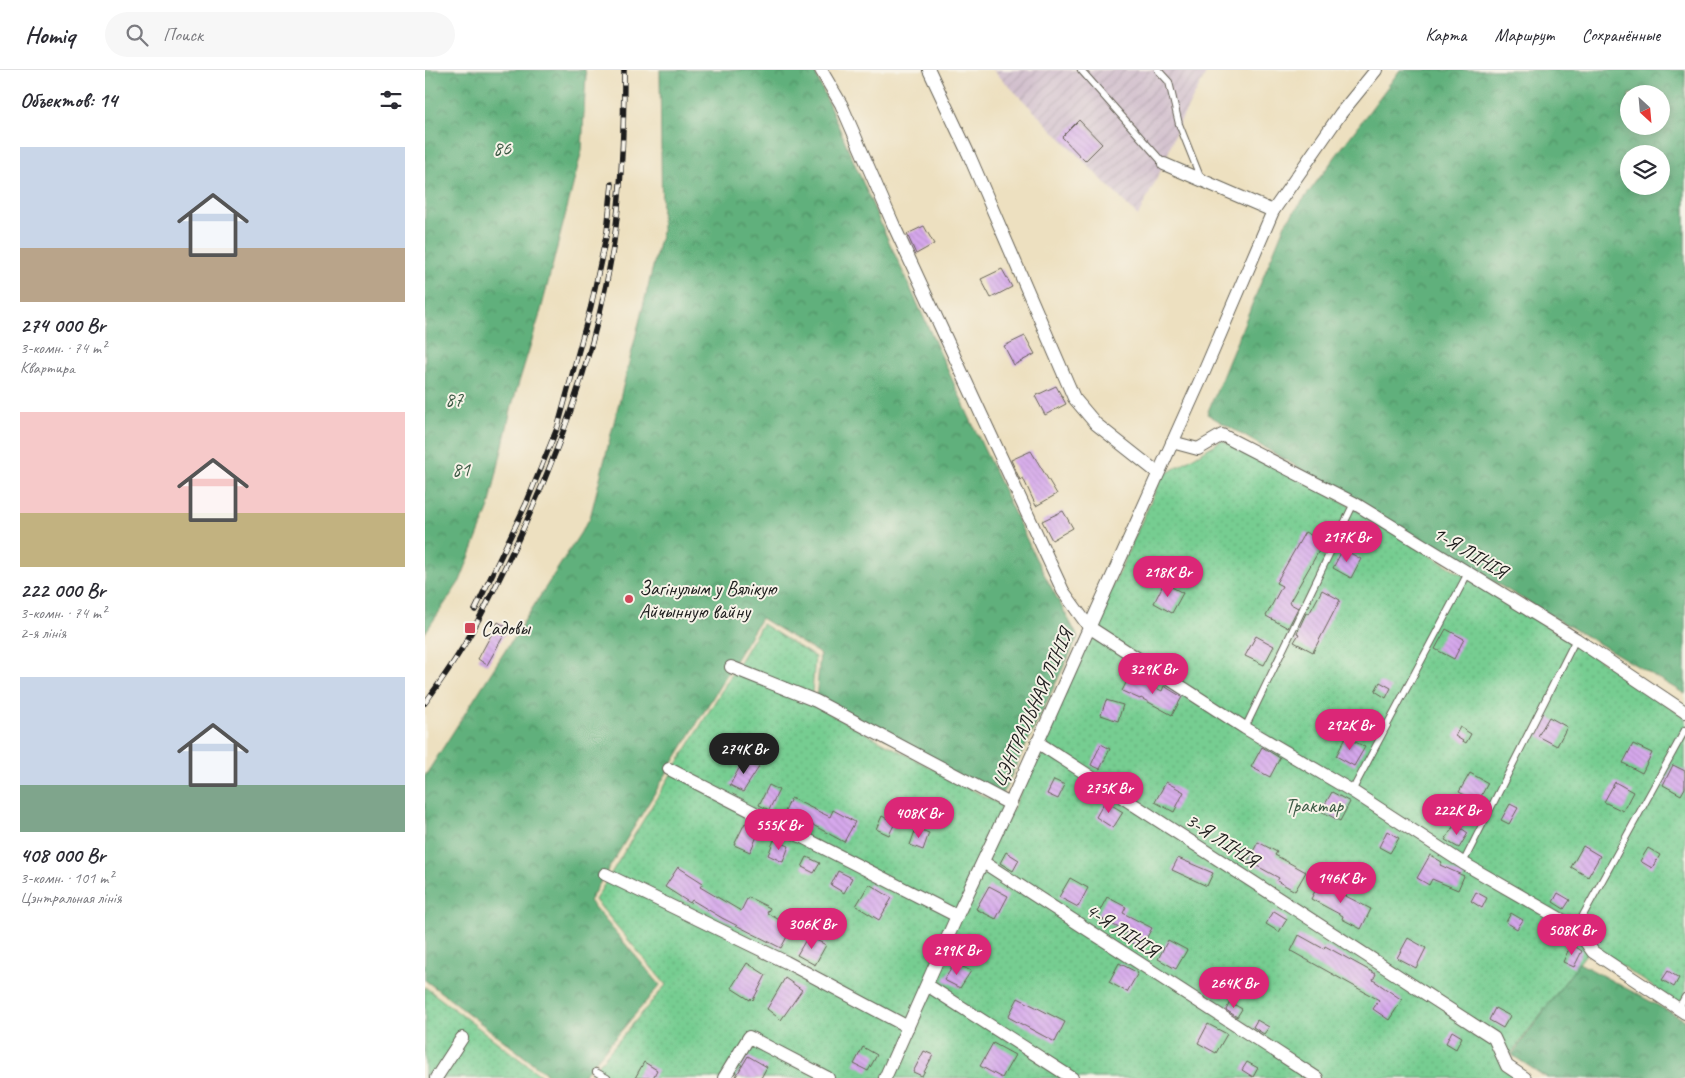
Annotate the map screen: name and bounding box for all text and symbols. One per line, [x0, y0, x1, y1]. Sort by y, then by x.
search box [105, 12, 455, 57]
text: Homiq [25, 20, 75, 50]
icon: search [123, 21, 151, 49]
text: Поиск [163, 23, 203, 47]
text: Карта [1425, 24, 1466, 46]
text: Маршрут [1494, 24, 1554, 46]
text: Сохранённые [1582, 24, 1660, 46]
north arrow [1620, 85, 1670, 135]
map controls [1620, 85, 1670, 195]
icon: filters [377, 86, 405, 114]
text: Объектов: 14 [20, 87, 117, 113]
park label: 86 [493, 136, 512, 161]
button: layers [1620, 145, 1670, 195]
icon: home [168, 180, 258, 270]
text: 274 000 Br [20, 312, 105, 338]
text: 3-комн. · 74 m² [20, 338, 106, 358]
text: Квартира [20, 358, 75, 378]
park label: 87 [445, 387, 464, 412]
icon: home [168, 445, 258, 535]
park label: 81 [452, 457, 471, 482]
pin: 217K Br [1301, 520, 1393, 563]
street label: 1-Я ЛІНІЯ [1429, 520, 1514, 585]
text: 217K Br [1323, 527, 1371, 547]
pin: 218K Br [1122, 556, 1214, 598]
text: 218K Br [1144, 562, 1192, 582]
place label: Загінулым у Вялікую Айчынную вайну [639, 576, 778, 624]
text: 222 000 Br [20, 577, 105, 603]
marker: Загінулым у Вялікую Айчынную вайну [623, 593, 635, 605]
text: 3-комн. · 74 m² [20, 603, 106, 623]
place label: Садовы [481, 616, 531, 641]
marker: Садовы [463, 621, 477, 635]
street label: ЦЭНТРАЛЬНАЯ ЛІНІЯ [986, 622, 1079, 791]
text: 2-я лінія [20, 623, 66, 643]
pin: 329K Br [1107, 652, 1199, 695]
text: 329K Br [1129, 659, 1177, 679]
pin: 292K Br [1304, 708, 1396, 751]
icon: home [168, 710, 258, 800]
text: 292K Br [1326, 715, 1374, 735]
pin: 274K Br [698, 732, 790, 775]
text: 274K Br [720, 739, 768, 759]
pin: 275K Br [1063, 772, 1155, 814]
text: 275K Br [1085, 778, 1133, 798]
park label: Трактар [1285, 793, 1344, 818]
pin: 222K Br [1411, 794, 1503, 836]
pin: 408K Br [873, 796, 965, 839]
text: 222K Br [1433, 800, 1481, 820]
text: 408K Br [895, 803, 943, 823]
street label: 3-Я ЛІНІЯ [1181, 807, 1266, 874]
pin: 555K Br [733, 808, 825, 851]
text: 555K Br [756, 815, 802, 835]
text: 408 000 Br [20, 842, 105, 868]
pin: 146K Br [1295, 862, 1387, 904]
text: 3-комн. · 101 m² [20, 868, 113, 888]
text: 146K Br [1317, 868, 1365, 888]
text: Цэнтральная лінія [20, 888, 122, 908]
street label: 4-Я ЛІНІЯ [1081, 897, 1166, 964]
pin: 306K Br [766, 908, 858, 950]
text: 306K Br [788, 914, 836, 934]
pin: 508K Br [1526, 914, 1618, 956]
text: 508K Br [1548, 920, 1596, 940]
pin: 299K Br [911, 934, 1003, 976]
text: 299K Br [933, 940, 981, 960]
pin: 264K Br [1188, 966, 1280, 1009]
text: 264K Br [1210, 973, 1258, 993]

